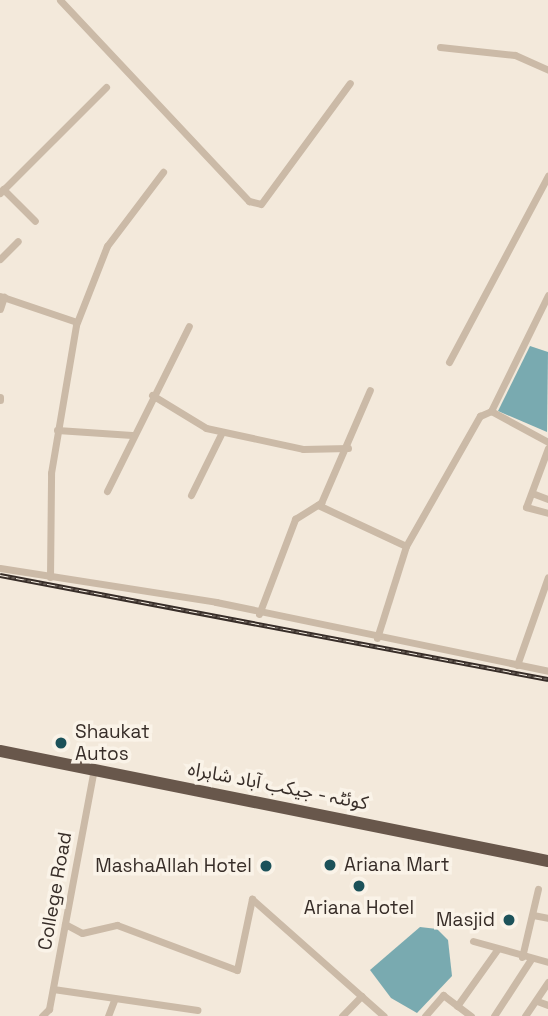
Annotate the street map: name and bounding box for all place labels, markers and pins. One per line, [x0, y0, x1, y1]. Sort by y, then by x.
place label: Shaukat Autos [75, 721, 150, 765]
marker: Shaukat Autos [53, 735, 69, 751]
place label: Ariana Mart [344, 854, 449, 876]
place label: MashaAllah Hotel [95, 855, 252, 877]
marker: Ariana Mart [322, 857, 338, 873]
marker: MashaAllah Hotel [258, 858, 274, 874]
marker: Ariana Hotel [351, 878, 367, 894]
place label: Ariana Hotel [304, 897, 414, 919]
place label: Masjid [436, 909, 495, 931]
marker: Masjid [501, 912, 517, 928]

